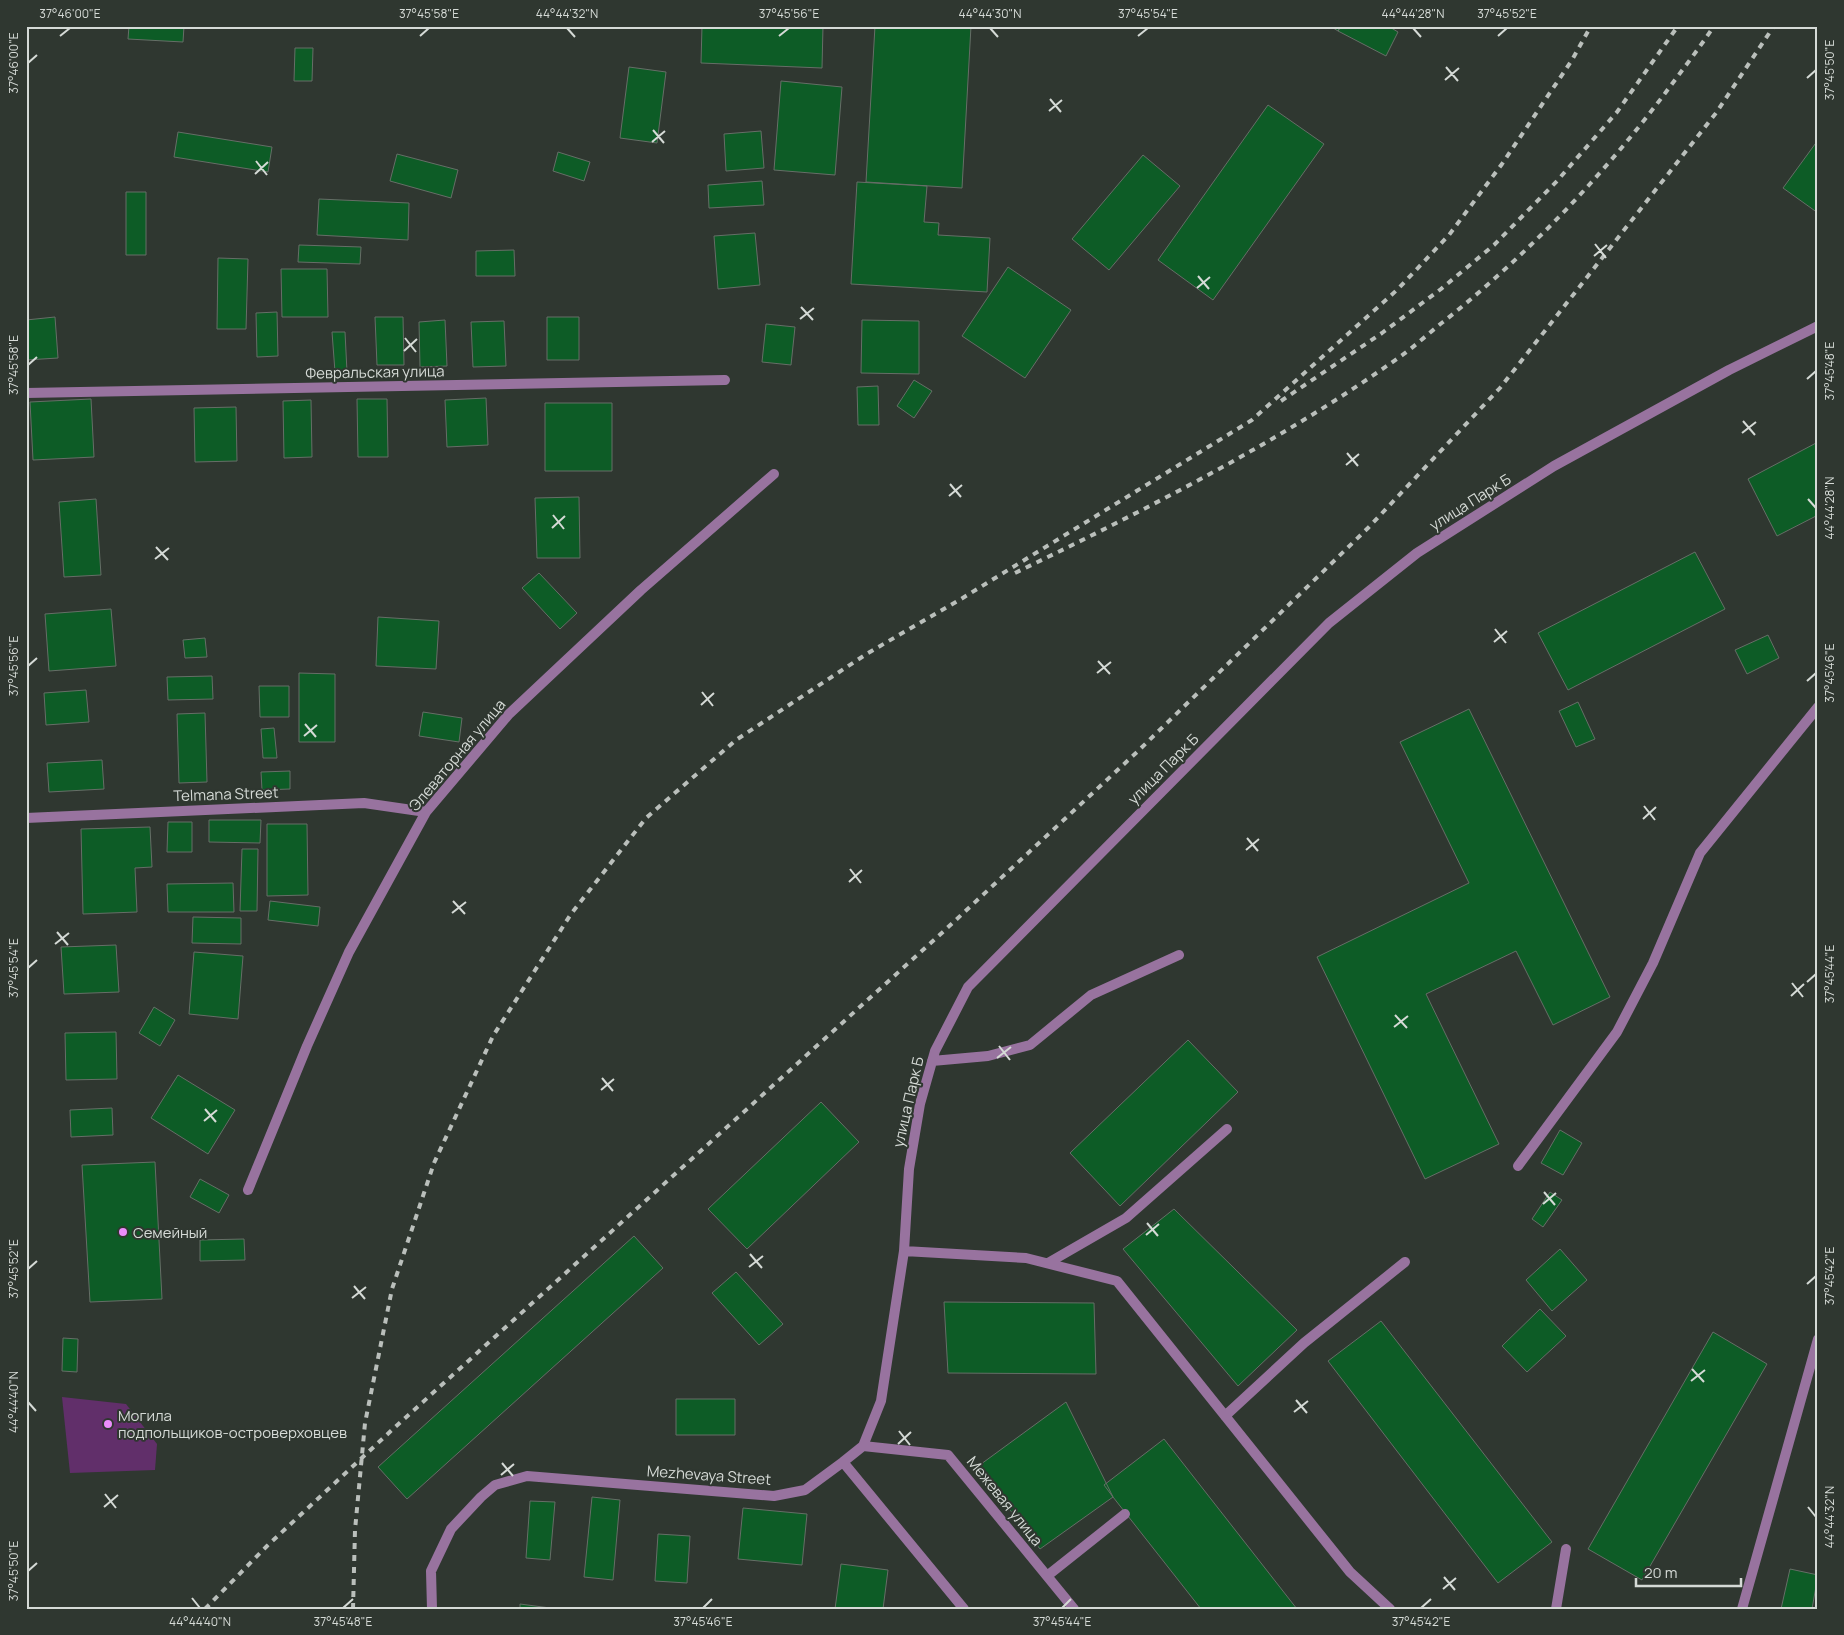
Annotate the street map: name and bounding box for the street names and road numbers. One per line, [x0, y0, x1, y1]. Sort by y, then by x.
street label: Февральская улица [305, 360, 445, 384]
street label: улица Парк Б [1425, 469, 1515, 535]
street label: Элеваторная улица [404, 694, 510, 816]
street label: улица Парк Б [1123, 729, 1203, 809]
street label: Telmana Street [173, 782, 279, 806]
street label: улица Парк Б [887, 1055, 929, 1149]
street label: Межевая улица [962, 1452, 1048, 1550]
street label: Mezhevaya Street [646, 1460, 772, 1490]

